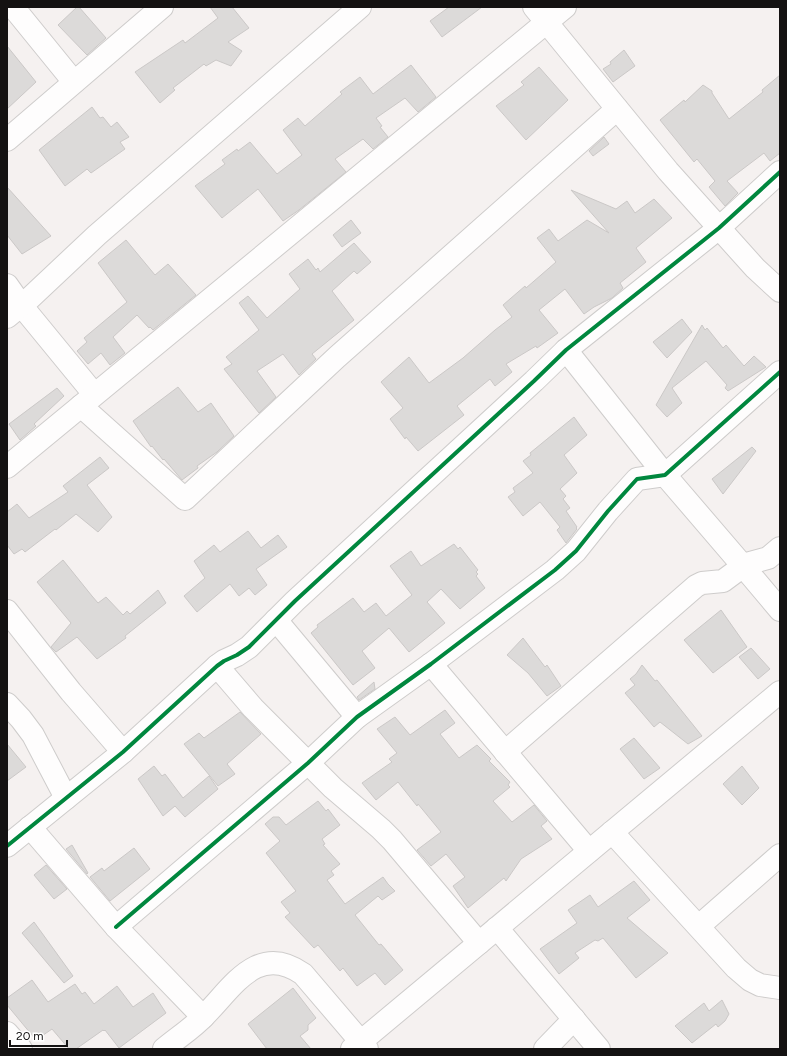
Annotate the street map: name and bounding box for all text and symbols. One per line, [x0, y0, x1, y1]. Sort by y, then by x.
scale bar [10, 1022, 67, 1048]
text: 20 m [16, 1029, 44, 1043]

